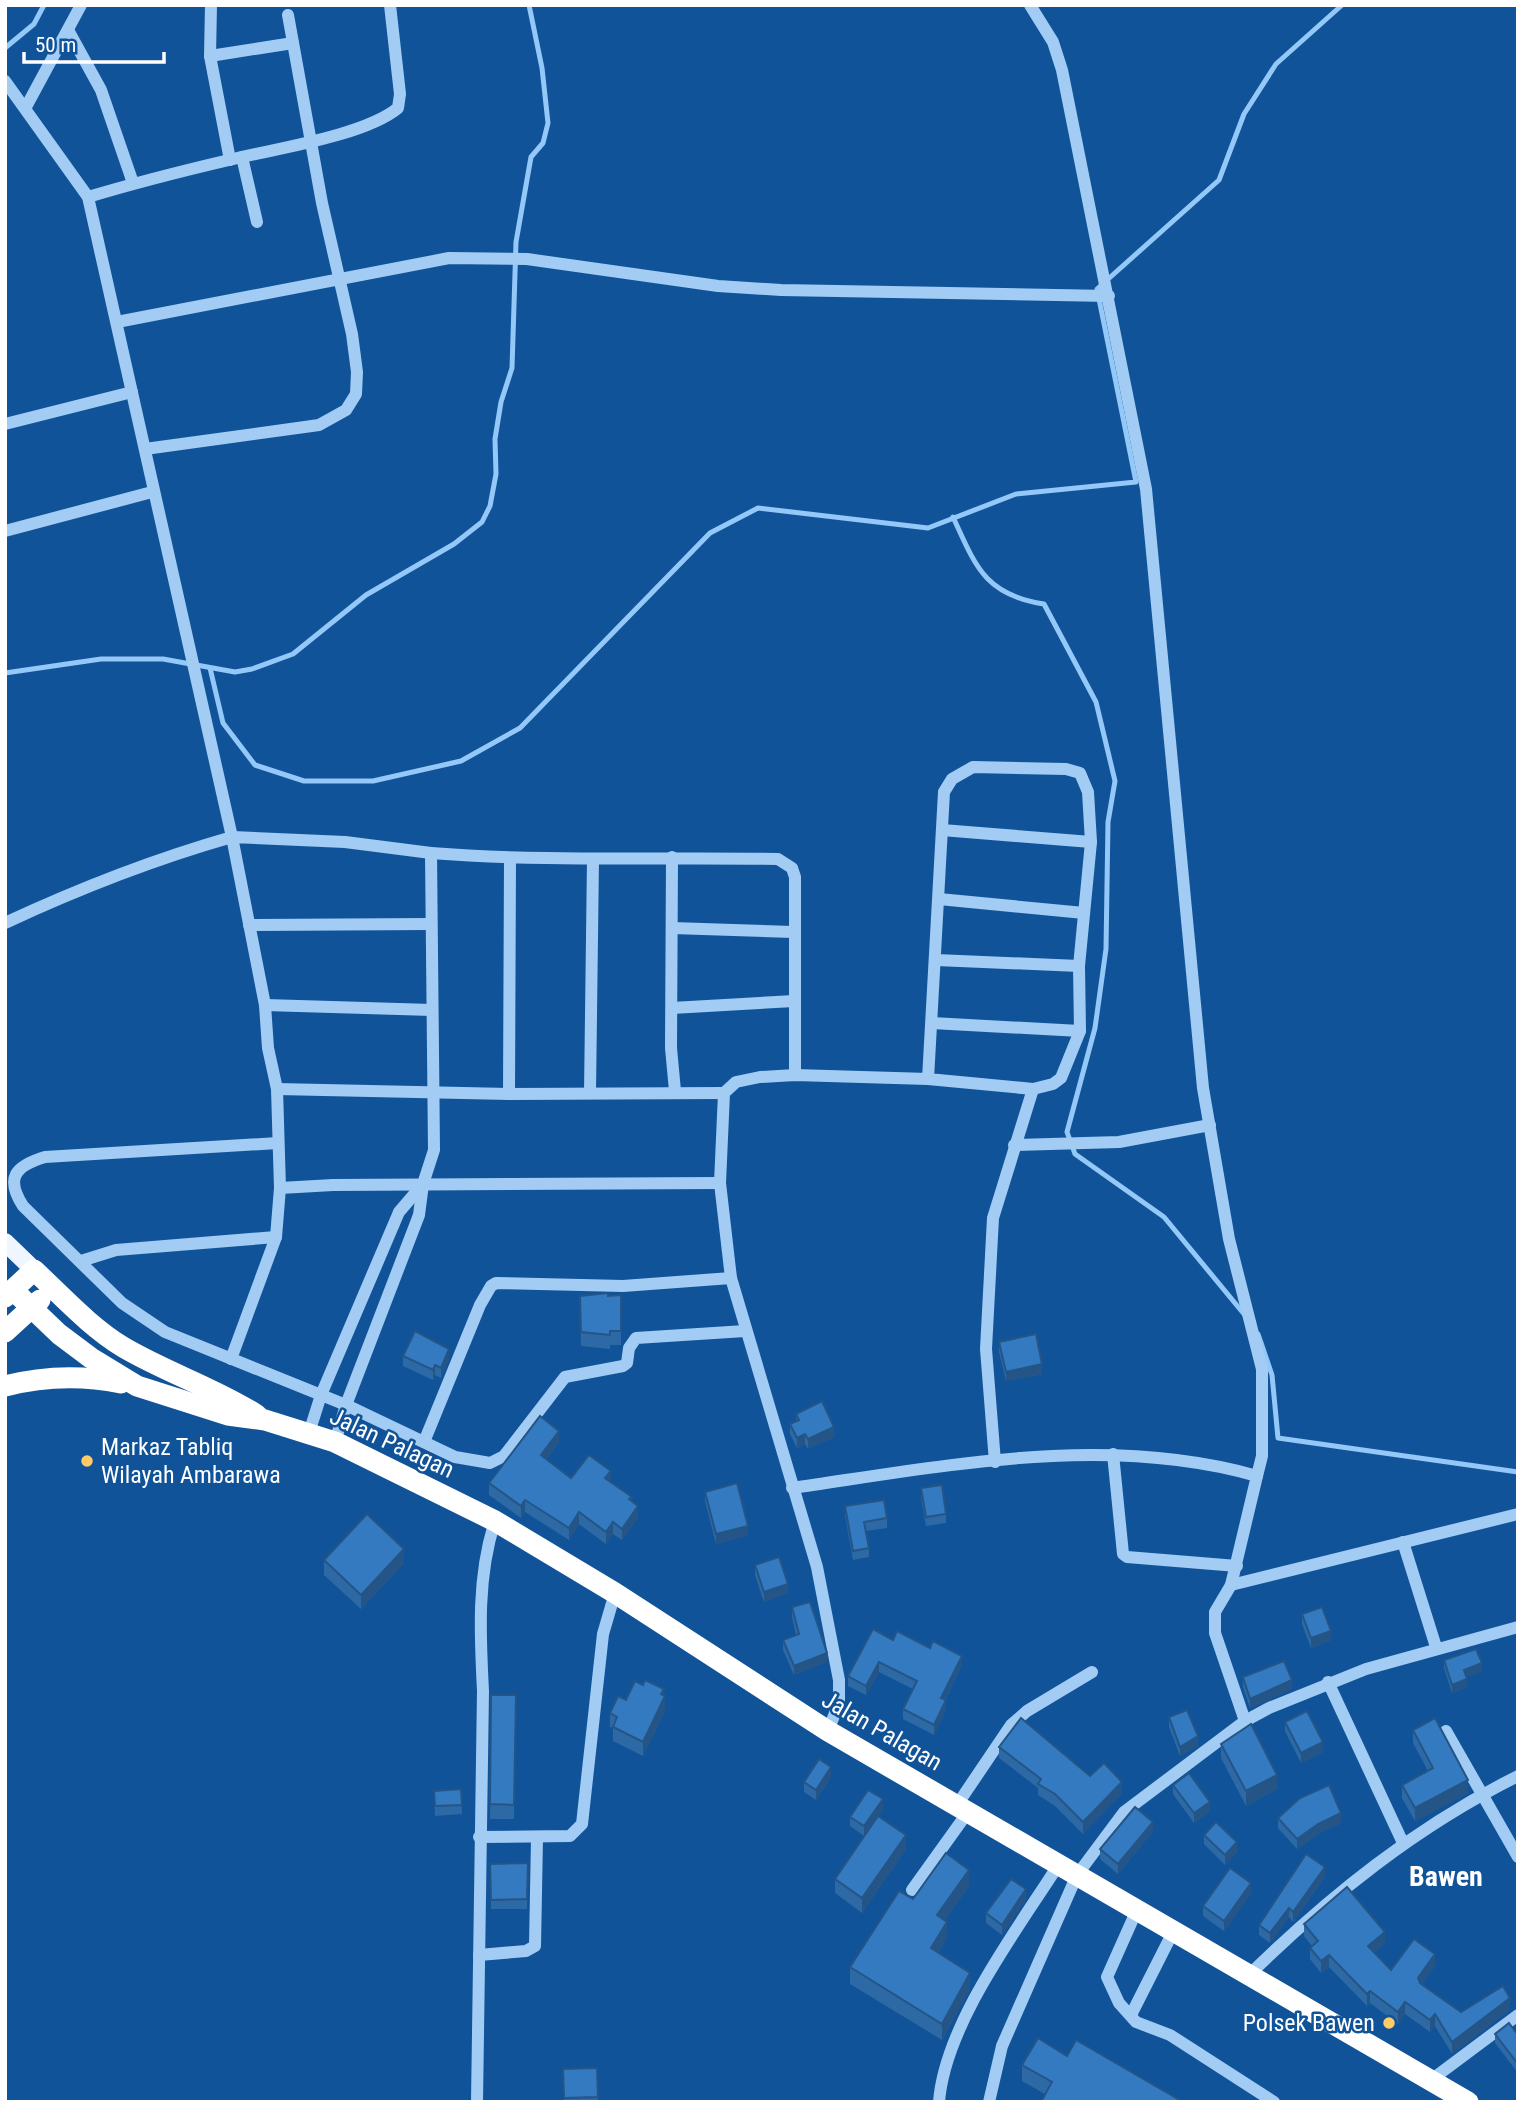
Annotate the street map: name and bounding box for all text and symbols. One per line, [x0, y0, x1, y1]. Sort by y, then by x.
scale bar [24, 21, 164, 65]
text: 50 m [35, 33, 76, 57]
street label: Jalan Palagan [325, 1402, 459, 1484]
place label: Markaz Tabliq Wilayah Ambarawa [101, 1433, 281, 1489]
marker: Markaz Tabliq Wilayah Ambarawa [79, 1453, 95, 1469]
street label: Jalan Palagan [817, 1685, 947, 1777]
district label: Bawen [1409, 1860, 1483, 1893]
place label: Polsek Bawen [1243, 2009, 1375, 2037]
marker: Polsek Bawen [1381, 2015, 1397, 2031]

